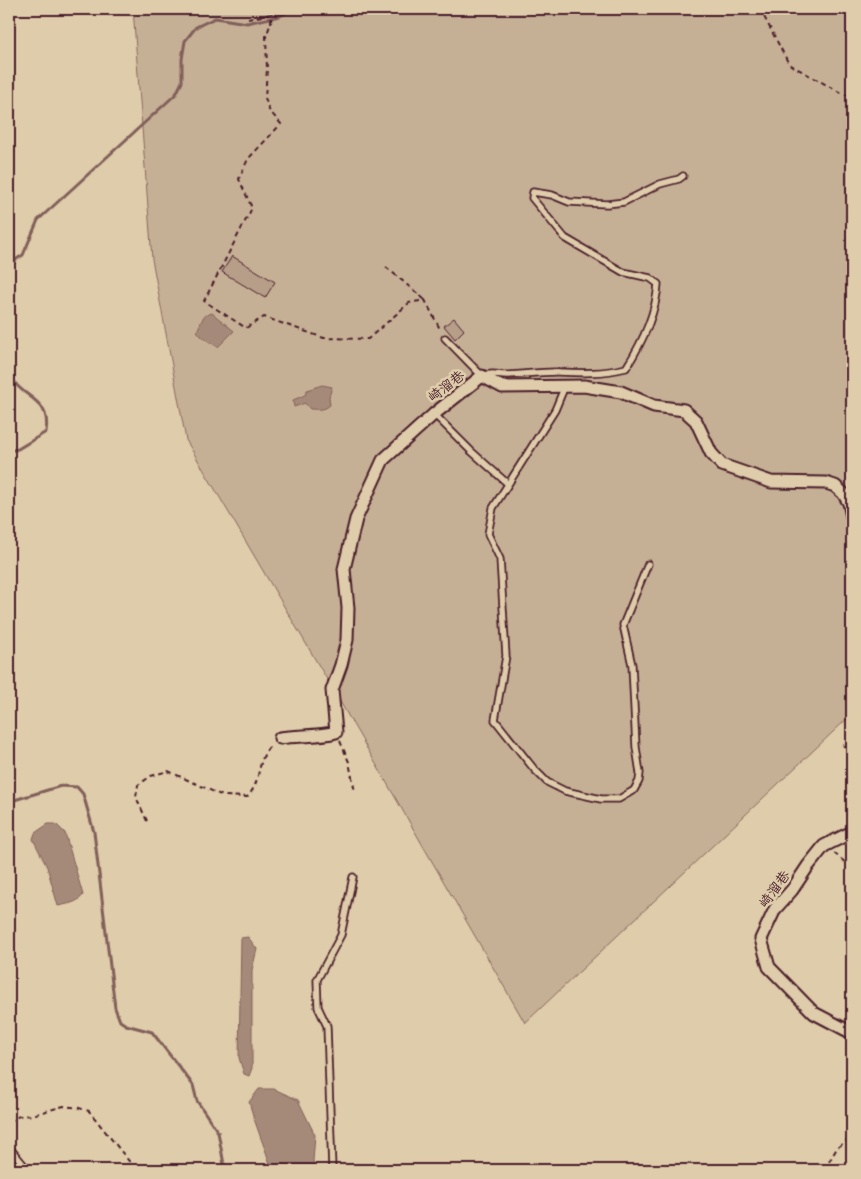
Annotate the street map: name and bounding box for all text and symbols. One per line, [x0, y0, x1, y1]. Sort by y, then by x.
street label: 崎溜巷 [423, 364, 469, 407]
street label: 崎溜巷 [753, 865, 795, 912]

